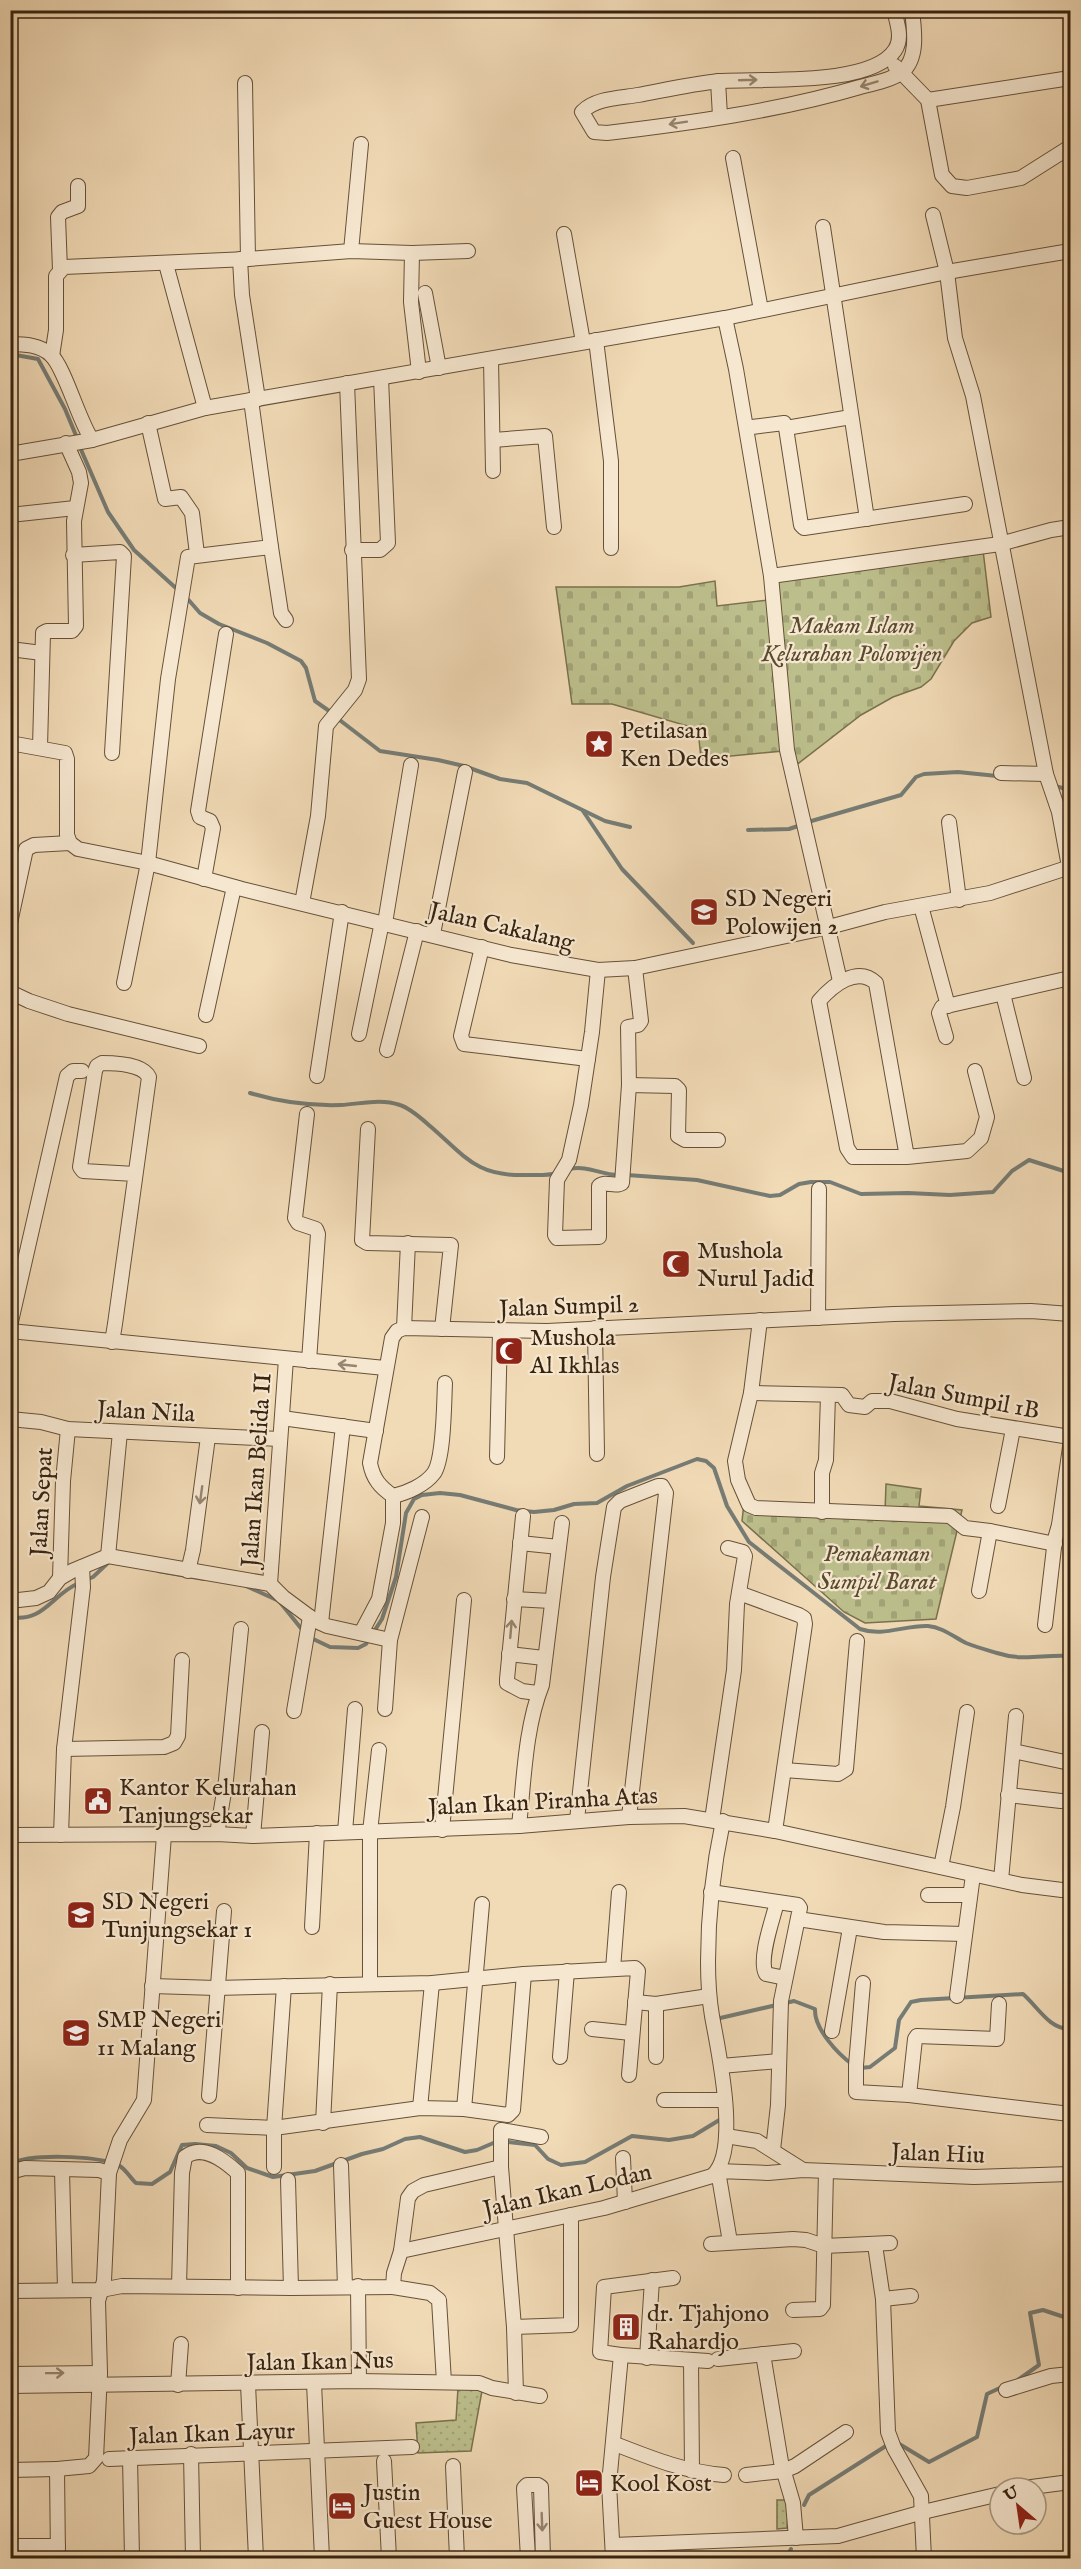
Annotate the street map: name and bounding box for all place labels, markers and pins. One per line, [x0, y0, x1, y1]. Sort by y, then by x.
place label: Petilasan Ken Dedes [620, 716, 729, 775]
place icon: Petilasan Ken Dedes [583, 728, 615, 760]
place label: SD Negeri Polowijen 2 [725, 884, 838, 943]
school or university icon: SD Negeri Polowijen 2 [688, 896, 720, 928]
place label: Mushola Nurul Jadid [697, 1236, 814, 1295]
mosque icon: Mushola Nurul Jadid [660, 1248, 692, 1280]
place label: Mushola Al Ikhlas [529, 1323, 619, 1382]
mosque icon: Mushola Al Ikhlas [493, 1335, 525, 1367]
place label: Kantor Kelurahan Tanjungsekar [119, 1773, 297, 1832]
public building icon: Kantor Kelurahan Tanjungsekar [82, 1785, 114, 1817]
place label: SD Negeri Tunjungsekar 1 [102, 1887, 252, 1946]
school or university icon: SD Negeri Tunjungsekar 1 [65, 1899, 97, 1931]
place label: SMP Negeri 11 Malang [97, 2005, 221, 2064]
school or university icon: SMP Negeri 11 Malang [60, 2017, 92, 2049]
place label: dr. Tjahjono Rahardjo [647, 2299, 769, 2358]
building icon: dr. Tjahjono Rahardjo [610, 2311, 642, 2343]
hotel icon: Kool Kost [573, 2467, 605, 2499]
place label: Kool Kost [610, 2469, 712, 2500]
place label: Justin Guest House [360, 2478, 492, 2537]
hotel icon: Justin Guest House [326, 2490, 358, 2522]

